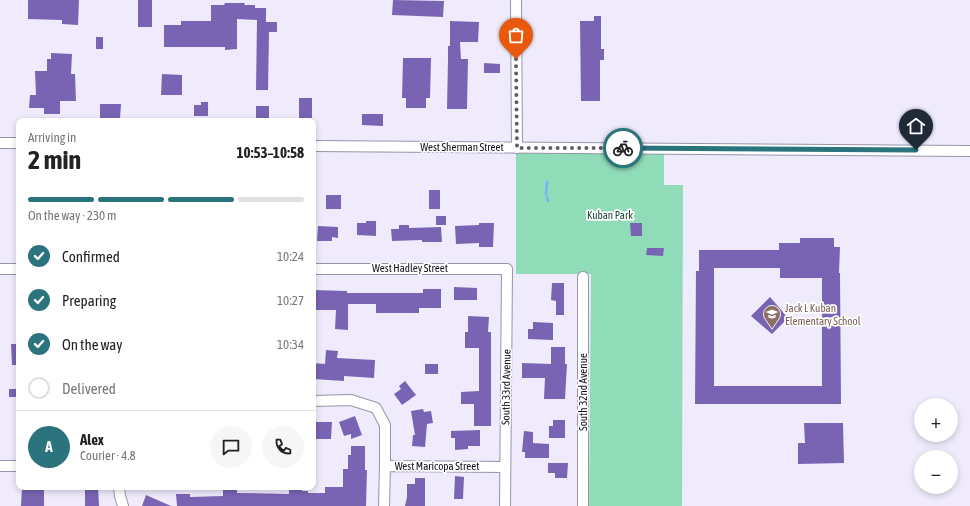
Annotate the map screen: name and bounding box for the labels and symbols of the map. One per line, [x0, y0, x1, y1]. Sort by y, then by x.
pin [499, 18, 533, 59]
pin [899, 109, 933, 150]
courier [603, 128, 643, 168]
street label: West Sherman Street [420, 141, 504, 153]
park label: Kuban Park [587, 209, 633, 221]
street label: West Hadley Street [372, 262, 448, 274]
place label: Jack L Kuban Elementary School [785, 302, 861, 327]
school or university icon: Jack L Kuban Elementary School [762, 304, 782, 329]
street label: South 33rd Avenue [499, 349, 513, 425]
street label: South 32nd Avenue [577, 353, 589, 431]
street label: West Maricopa Street [395, 460, 479, 472]

